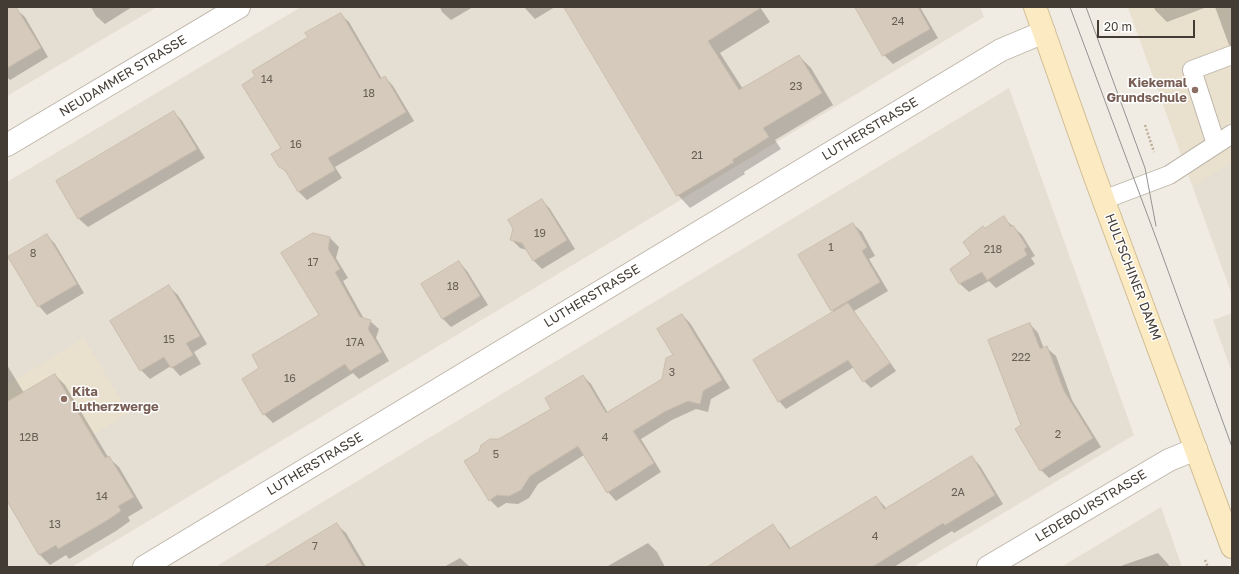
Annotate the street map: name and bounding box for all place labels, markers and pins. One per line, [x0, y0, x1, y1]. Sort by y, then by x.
place label: Kiekemal Grundschule [1106, 75, 1187, 106]
marker: Kiekemal Grundschule [1190, 85, 1200, 95]
place label: Kita Lutherzwerge [72, 384, 159, 415]
marker: Kita Lutherzwerge [59, 394, 69, 404]

